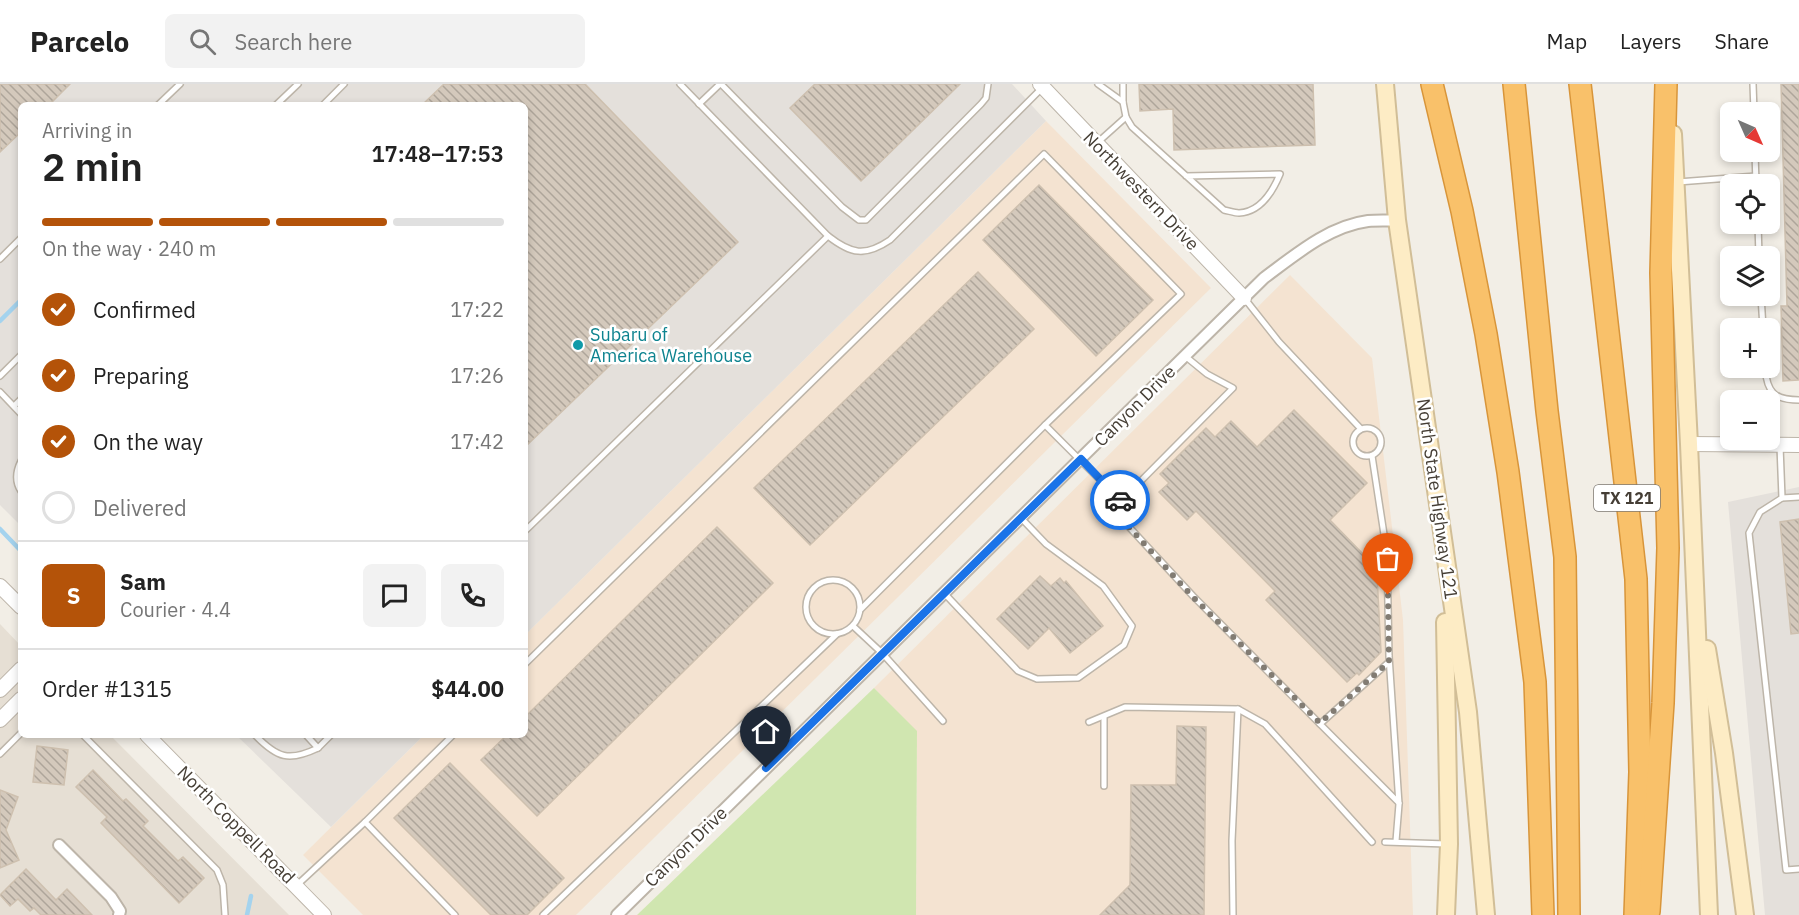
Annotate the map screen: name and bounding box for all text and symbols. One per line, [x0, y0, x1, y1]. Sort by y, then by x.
search box [165, 14, 585, 68]
text: Parcelo [30, 23, 129, 60]
icon: search [186, 25, 219, 58]
text: Search here [234, 27, 352, 56]
text: Map [1547, 27, 1587, 55]
text: Layers [1620, 27, 1682, 55]
text: Share [1715, 27, 1769, 55]
north arrow [1720, 102, 1780, 162]
map controls [1720, 102, 1780, 450]
text: Arriving in [42, 117, 132, 144]
street label: Northwestern Drive [1078, 126, 1204, 255]
text: 17:48–17:53 [371, 139, 504, 168]
text: 2 min [42, 141, 143, 192]
button: locate [1720, 174, 1780, 234]
text: On the way · 240 m [42, 235, 216, 262]
button: layers [1720, 246, 1780, 306]
icon: check [42, 293, 75, 326]
text: Confirmed [93, 295, 196, 324]
text: 17:22 [450, 296, 504, 323]
button: + [1720, 318, 1780, 378]
place label: Subaru of America Warehouse [590, 323, 752, 367]
marker: Subaru of America Warehouse [571, 338, 585, 352]
icon: check [42, 359, 75, 392]
street label: Canyon Drive [1089, 360, 1180, 451]
text: Preparing [93, 361, 188, 390]
text: 17:26 [450, 362, 504, 389]
button: − [1720, 390, 1780, 450]
street label: North State Highway 121 [1412, 397, 1463, 601]
icon: check [42, 425, 75, 458]
text: On the way [93, 427, 203, 456]
text: 17:42 [450, 428, 504, 455]
courier [1090, 470, 1150, 530]
icon: car [1104, 484, 1137, 517]
road number: TX 121 [1594, 485, 1660, 511]
text: Delivered [93, 493, 187, 522]
pin [1362, 533, 1413, 595]
icon: bag [1371, 542, 1404, 575]
button: chat [363, 564, 426, 627]
button: phone [441, 564, 504, 627]
text: Sam [120, 567, 166, 596]
text: S [67, 581, 80, 610]
text: Courier · 4.4 [120, 596, 231, 623]
text: Order #1315 [42, 674, 172, 703]
text: $44.00 [431, 674, 504, 703]
pin [740, 706, 791, 768]
icon: home [749, 715, 782, 748]
street label: North Coppell Road [172, 761, 300, 889]
street label: Canyon Drive [640, 801, 732, 892]

